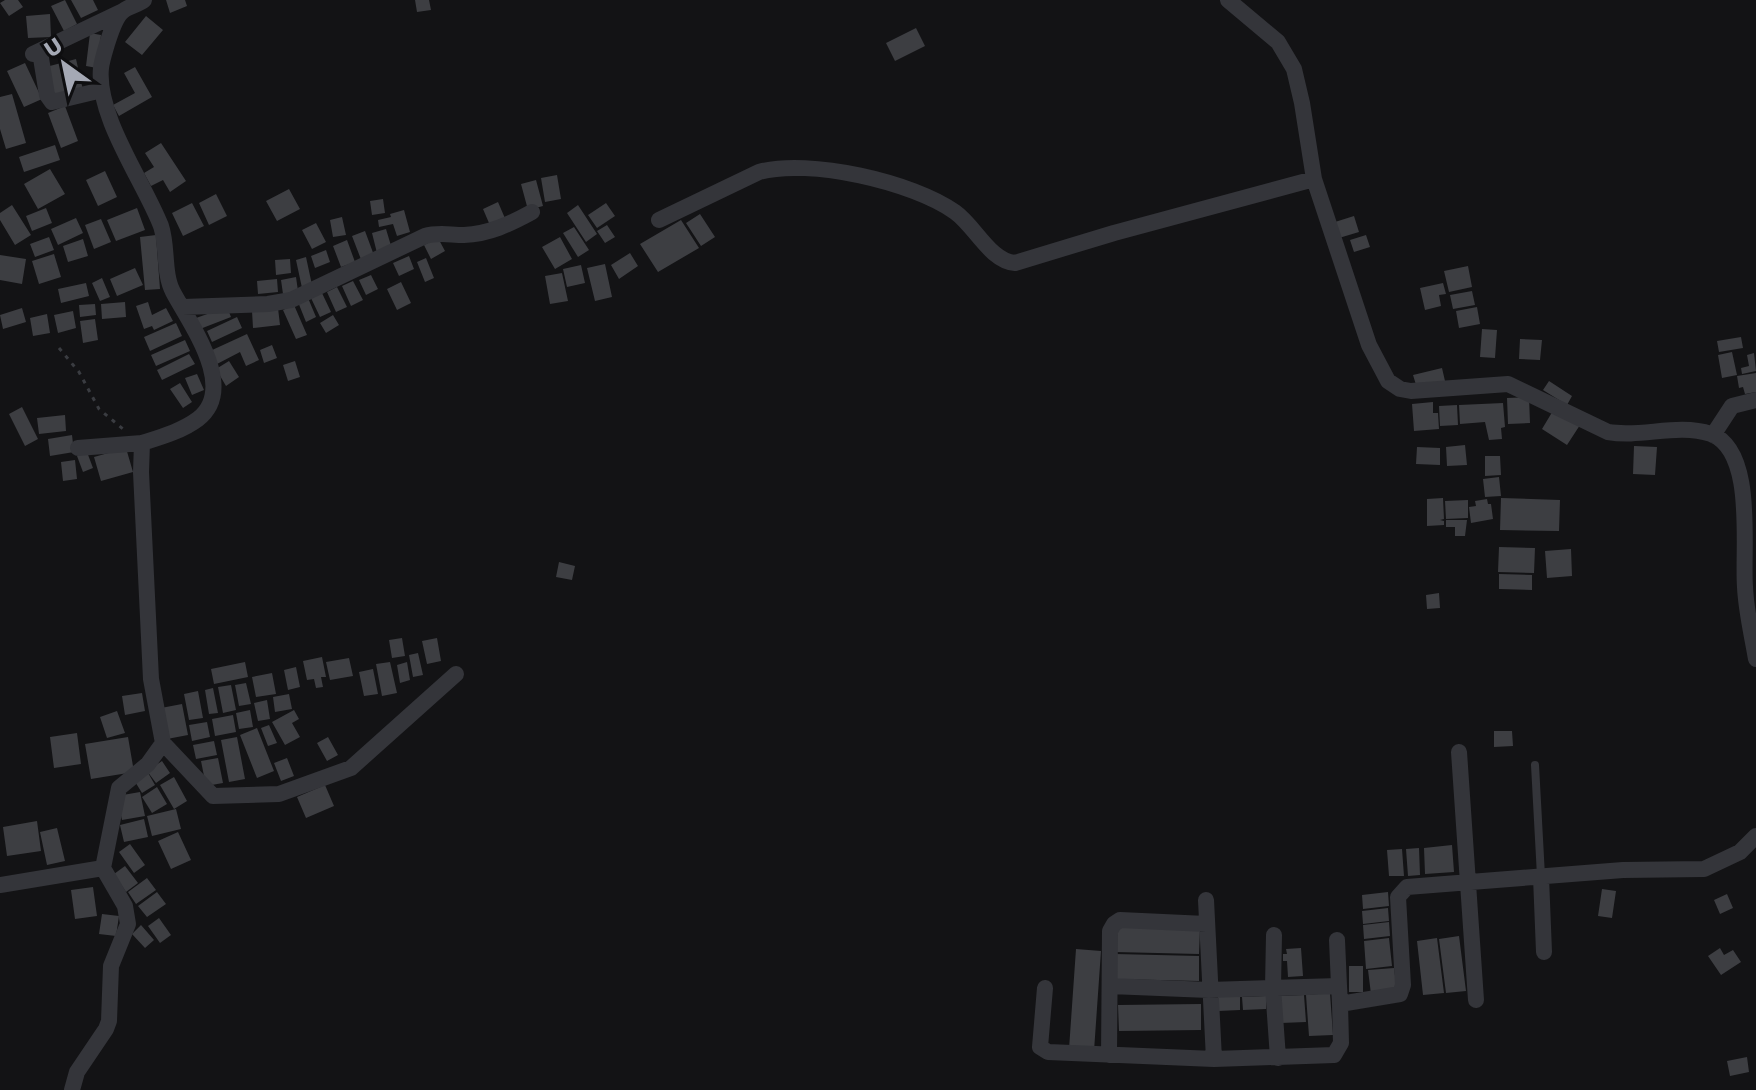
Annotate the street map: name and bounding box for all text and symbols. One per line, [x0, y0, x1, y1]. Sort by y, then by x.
north arrow [24, 24, 104, 104]
text: U [39, 31, 67, 63]

